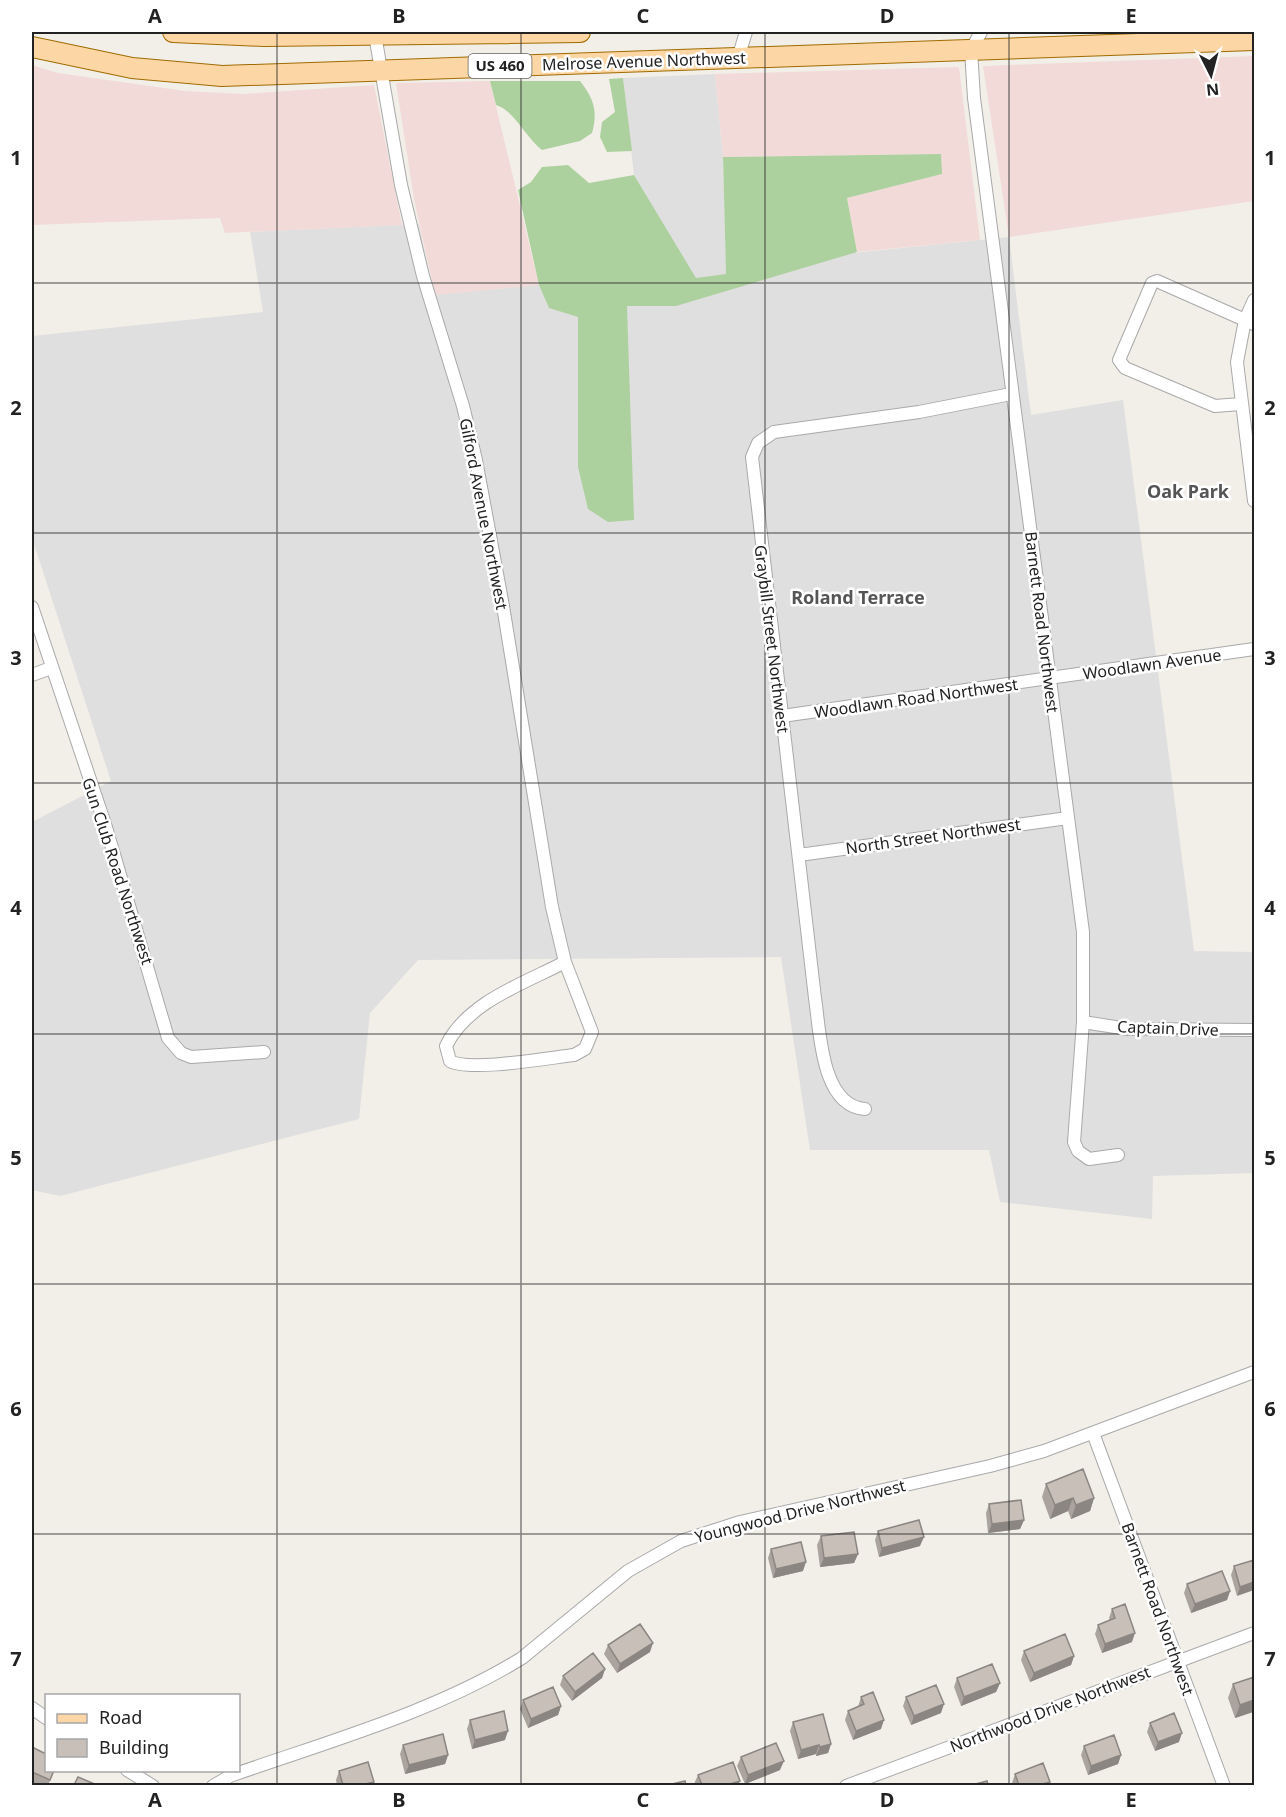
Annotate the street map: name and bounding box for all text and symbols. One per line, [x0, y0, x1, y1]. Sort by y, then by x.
text: A [148, 2, 162, 29]
text: B [392, 2, 406, 29]
text: C [637, 2, 650, 29]
text: D [880, 2, 894, 29]
text: E [1125, 2, 1137, 29]
north arrow [1181, 45, 1241, 105]
street label: Melrose Avenue Northwest [542, 46, 747, 76]
road number: US 460 [468, 54, 532, 78]
text: N [1205, 78, 1220, 102]
text: 1 [10, 144, 22, 171]
text: 1 [1264, 144, 1276, 171]
text: 2 [10, 394, 22, 421]
text: 2 [1264, 394, 1276, 421]
street label: Gilford Avenue Northwest [455, 416, 513, 612]
district label: Oak Park [1147, 479, 1230, 503]
street label: Barnett Road Northwest [1020, 530, 1064, 714]
street label: Graybill Street Northwest [750, 544, 794, 735]
district label: Roland Terrace [791, 585, 925, 609]
street label: Woodlawn Avenue [1081, 643, 1223, 685]
text: 3 [10, 644, 22, 671]
text: 3 [1264, 644, 1276, 671]
street label: Woodlawn Road Northwest [813, 673, 1019, 723]
street label: Gun Club Road Northwest [77, 775, 159, 968]
street label: North Street Northwest [844, 813, 1022, 859]
text: 4 [10, 894, 22, 921]
text: 4 [1264, 894, 1276, 921]
street label: Captain Drive [1117, 1015, 1219, 1041]
text: 5 [10, 1144, 22, 1171]
text: 5 [1264, 1144, 1276, 1171]
text: 6 [10, 1395, 22, 1422]
text: 6 [1264, 1395, 1276, 1422]
street label: Youngwood Drive Northwest [692, 1474, 908, 1548]
street label: Barnett Road Northwest [1116, 1520, 1200, 1699]
text: 7 [10, 1645, 22, 1672]
text: 7 [1264, 1645, 1276, 1672]
street label: Northwood Drive Northwest [947, 1660, 1154, 1757]
legend [45, 1694, 240, 1772]
text: Road [99, 1705, 142, 1729]
text: Building [99, 1735, 169, 1759]
text: A [148, 1786, 162, 1813]
text: B [392, 1786, 406, 1813]
text: C [637, 1786, 650, 1813]
text: D [880, 1786, 894, 1813]
text: E [1125, 1786, 1137, 1813]

